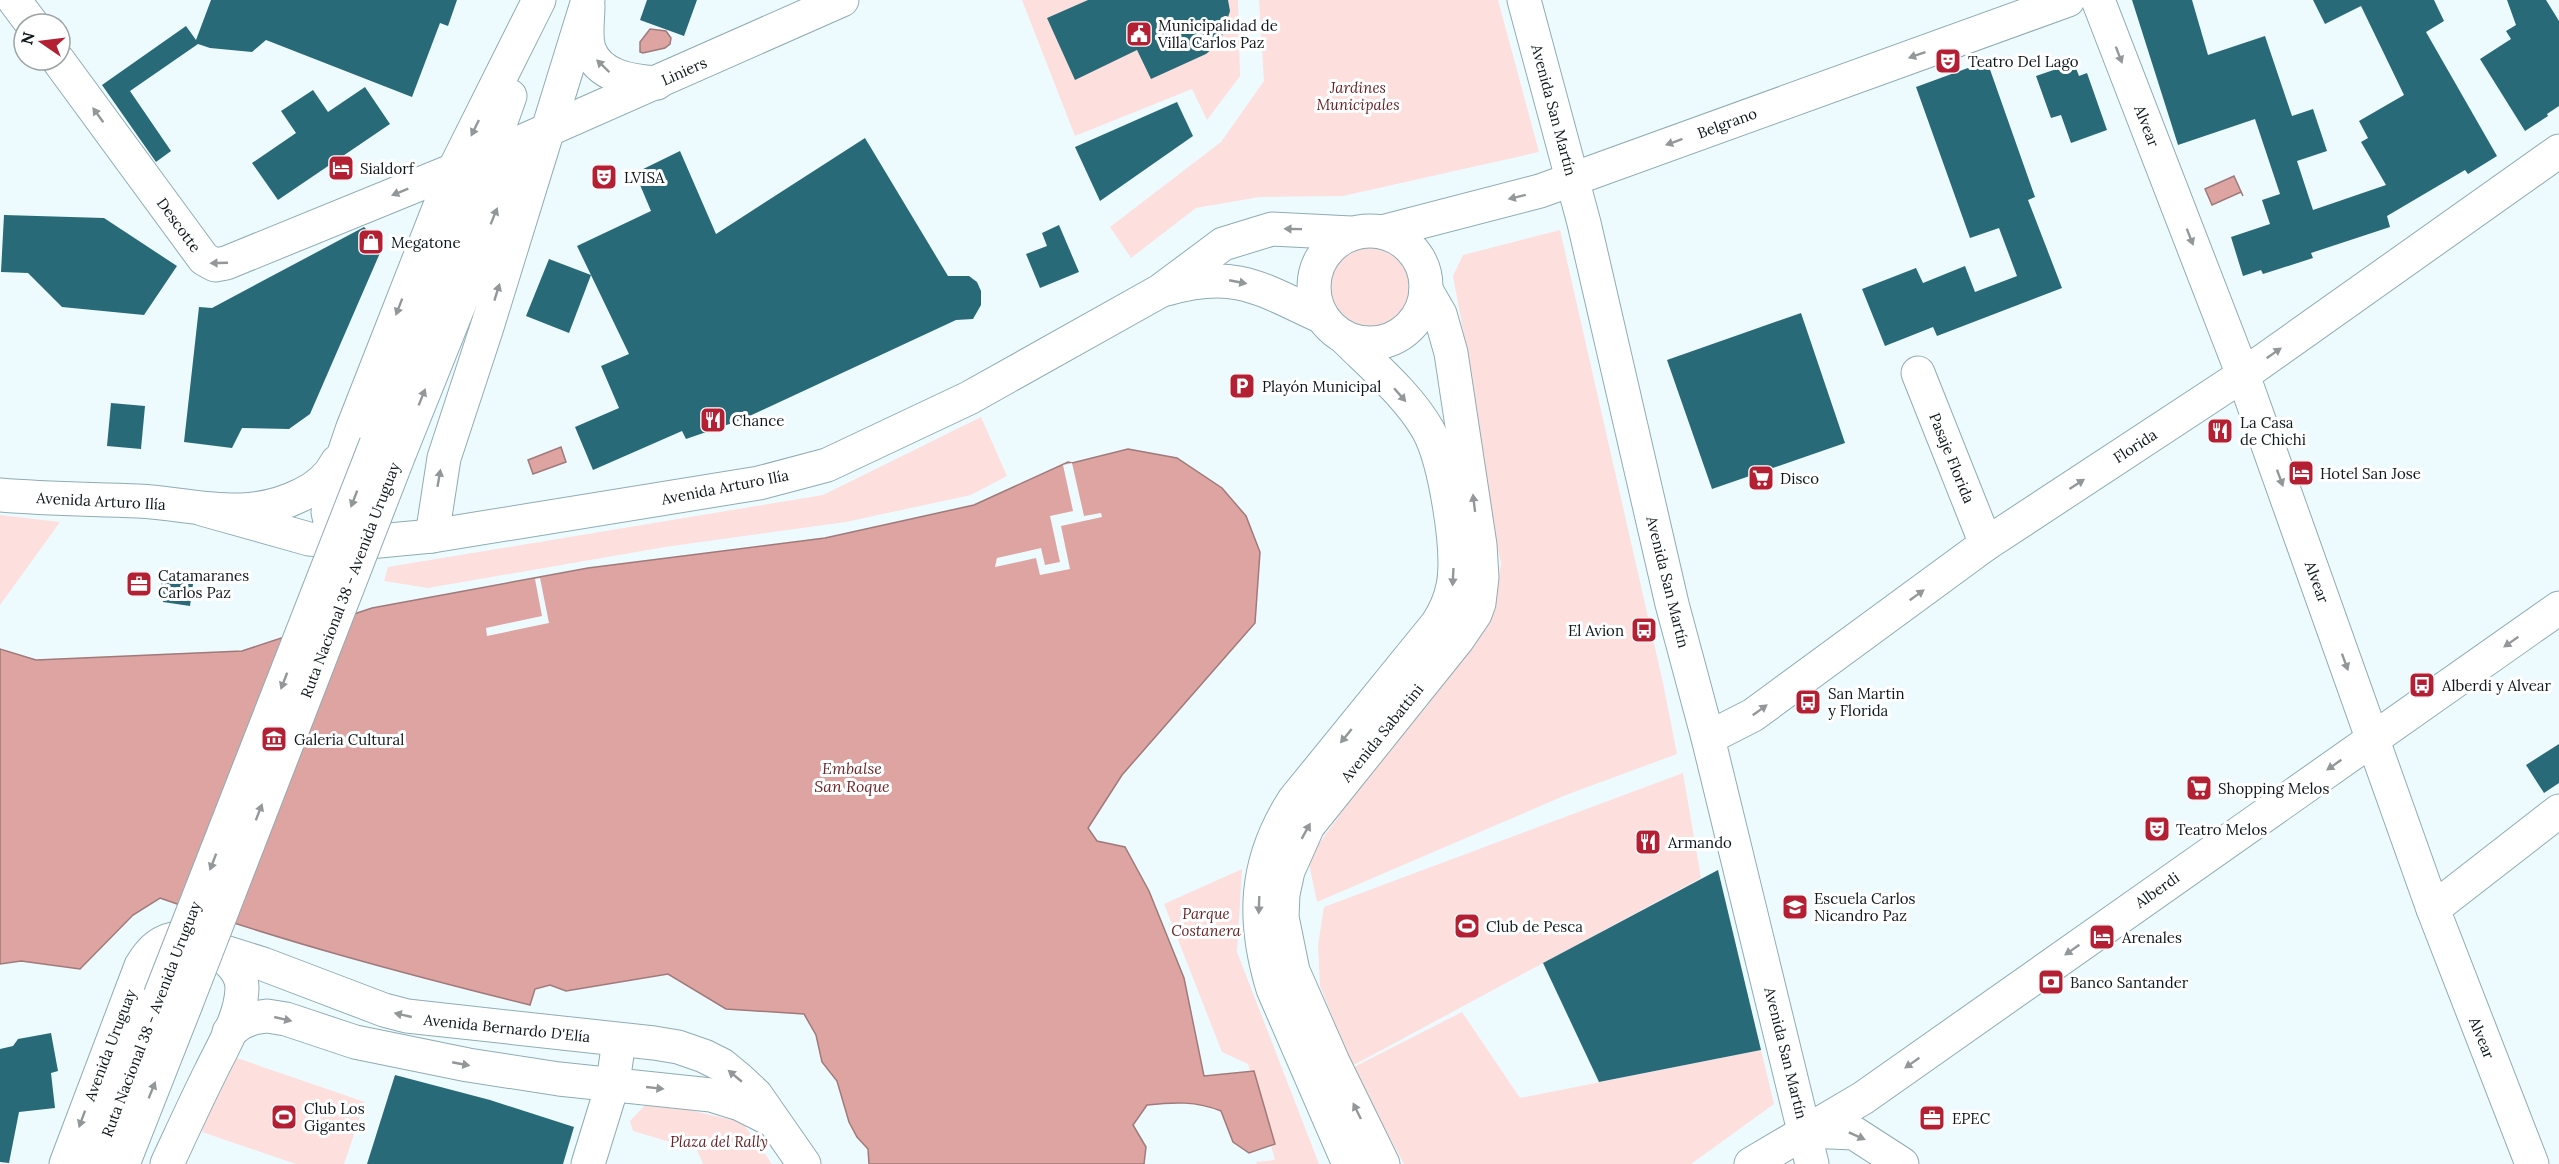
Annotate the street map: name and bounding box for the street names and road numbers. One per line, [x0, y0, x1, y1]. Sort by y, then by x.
street label: Avenida San Martín [1527, 41, 1581, 178]
street label: Liniers [658, 53, 710, 89]
street label: Alvear [2130, 101, 2164, 150]
street label: Belgrano [1695, 103, 1760, 143]
street label: Descotte [153, 194, 205, 256]
street label: Pasaje Florida [1925, 410, 1979, 506]
street label: Florida [2109, 425, 2161, 467]
street label: Ruta Nacional 38 - Avenida Uruguay [296, 459, 404, 701]
street label: Avenida Arturo Ilía [659, 465, 791, 509]
street label: Avenida Arturo Ilía [35, 488, 166, 514]
street label: Avenida San Martín [1642, 513, 1694, 650]
street label: Alvear [2300, 557, 2333, 606]
street label: Avenida Sabattini [1336, 680, 1427, 787]
street label: Alberdi [2130, 868, 2183, 913]
street label: Ruta Nacional 38 - Avenida Uruguay [98, 899, 204, 1139]
street label: Avenida San Martín [1760, 984, 1812, 1121]
street label: Avenida Uruguay [80, 987, 140, 1103]
street label: Avenida Bernardo D'Elía [422, 1010, 591, 1046]
street label: Alvear [2465, 1013, 2499, 1062]

